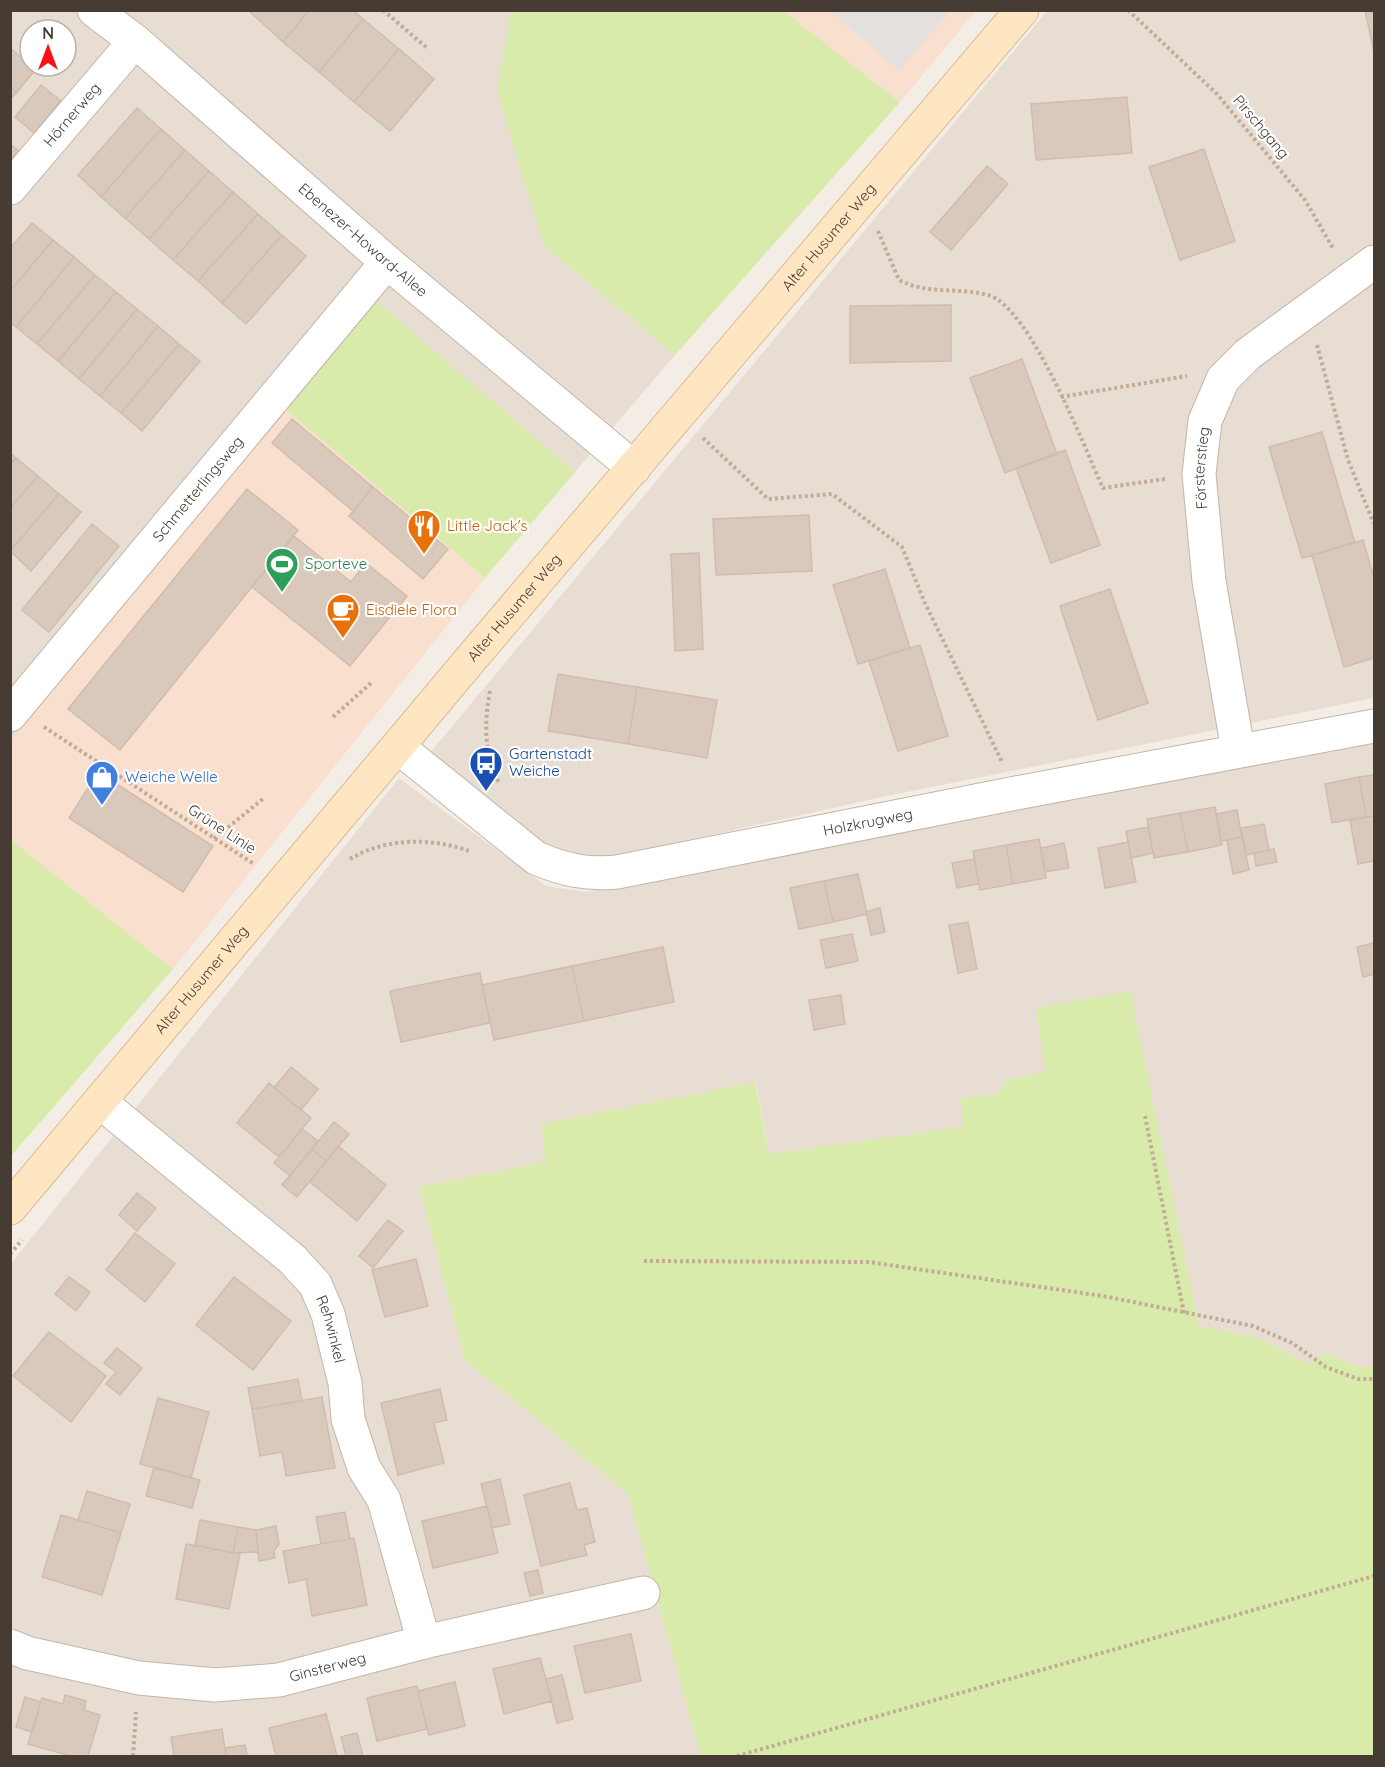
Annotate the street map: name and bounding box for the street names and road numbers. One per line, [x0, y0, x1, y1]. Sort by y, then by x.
street label: Hörnerweg [39, 79, 104, 151]
street label: Pirschgang [1229, 91, 1294, 163]
street label: Ebenezer-Howard-Allee [295, 179, 432, 301]
street label: Alter Husumer Weg [777, 179, 880, 295]
street label: Försterstieg [1189, 426, 1213, 510]
street label: Schmetterlingsweg [148, 432, 247, 545]
street label: Alter Husumer Weg [463, 550, 565, 665]
street label: Grüne Linie [185, 800, 260, 858]
street label: Holzkrugweg [821, 804, 914, 840]
street label: Alter Husumer Weg [150, 921, 252, 1037]
street label: Rehwinkel [312, 1292, 350, 1365]
street label: Ginsterweg [287, 1648, 368, 1686]

